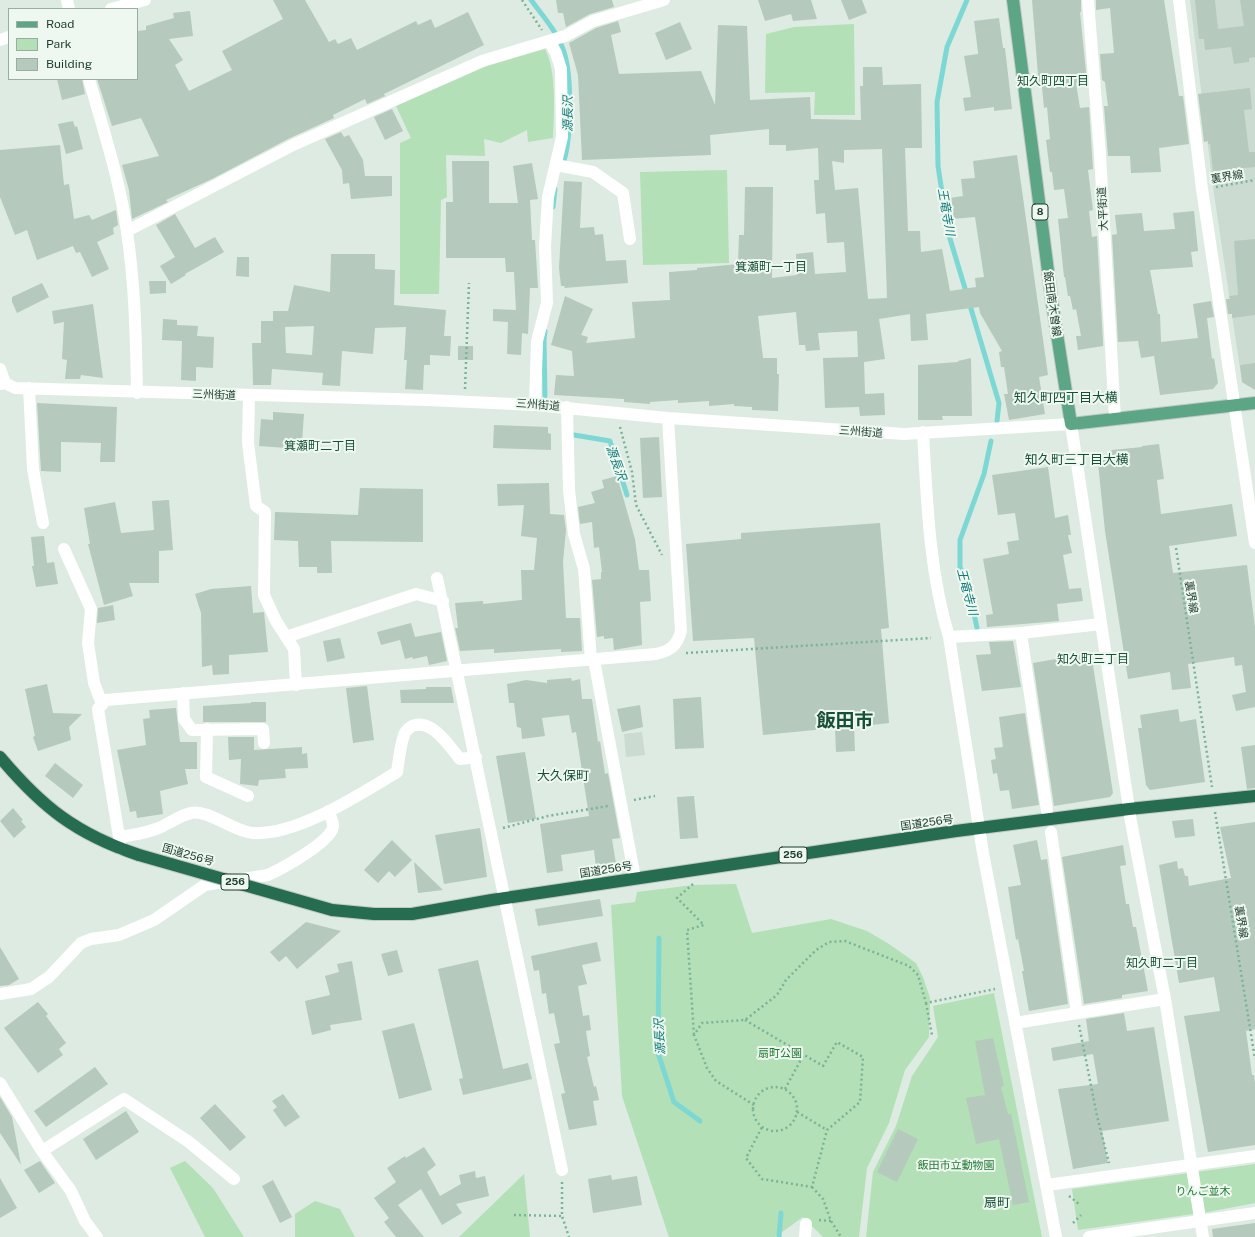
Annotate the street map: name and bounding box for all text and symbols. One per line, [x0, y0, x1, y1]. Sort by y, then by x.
legend [8, 8, 138, 80]
text: Road [46, 17, 74, 31]
text: Park [46, 37, 72, 51]
text: Building [46, 57, 92, 71]
district label: 知久町四丁目 [1017, 74, 1089, 88]
water label: 源長沢 [561, 96, 575, 132]
street label: 裏界線 [1210, 168, 1244, 186]
water label: 王竜寺川 [935, 187, 957, 237]
street label: 大平街道 [1095, 187, 1111, 231]
road number: 8 [1032, 204, 1048, 220]
district label: 箕瀬町一丁目 [735, 260, 807, 274]
street label: 飯田南木曽線 [1041, 270, 1063, 338]
street label: 三州街道 [192, 388, 236, 402]
district label: 知久町四丁目大横 [1014, 390, 1118, 406]
street label: 三州街道 [516, 397, 560, 413]
street label: 三州街道 [839, 424, 883, 440]
district label: 箕瀬町二丁目 [284, 439, 356, 453]
water label: 源長沢 [603, 444, 629, 482]
district label: 知久町三丁目大横 [1025, 452, 1129, 468]
water label: 王竜寺川 [954, 567, 980, 617]
street label: 裏界線 [1182, 580, 1200, 614]
district label: 知久町三丁目 [1057, 652, 1129, 666]
district label: 飯田市 [817, 710, 873, 732]
district label: 大久保町 [537, 768, 589, 784]
street label: 国道256号 [900, 813, 954, 833]
street label: 国道256号 [160, 841, 216, 869]
road number: 256 [779, 847, 807, 863]
street label: 国道256号 [579, 859, 633, 881]
road number: 256 [221, 874, 249, 890]
street label: 裏界線 [1232, 905, 1250, 939]
district label: 知久町二丁目 [1126, 956, 1198, 970]
water label: 源長沢 [652, 1019, 668, 1055]
park label: 扇町公園 [758, 1047, 802, 1061]
park label: 飯田市立動物園 [918, 1159, 994, 1173]
park label: りんご並木 [1176, 1185, 1230, 1199]
district label: 扇町 [984, 1195, 1010, 1211]

